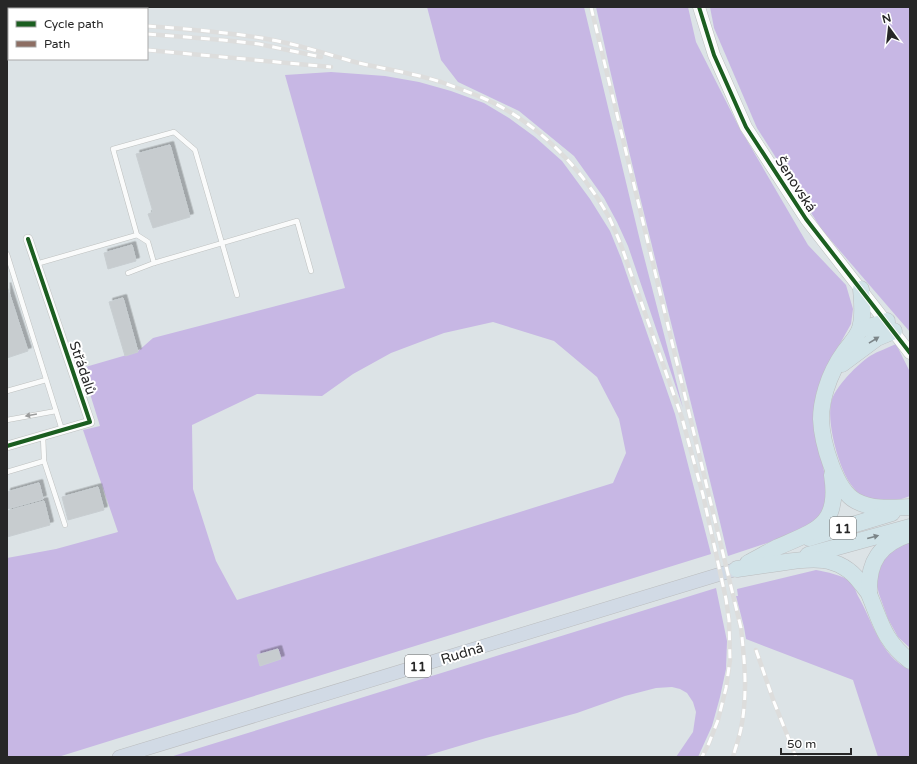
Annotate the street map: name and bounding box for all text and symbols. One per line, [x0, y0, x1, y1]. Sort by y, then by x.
legend [8, 8, 148, 60]
north arrow [869, 8, 909, 48]
text: N [881, 11, 892, 26]
text: Cycle path [44, 17, 103, 31]
text: Path [44, 37, 70, 51]
street label: Šenovská [771, 153, 820, 215]
one-way arrow [868, 337, 880, 344]
street label: Střádalů [65, 339, 100, 397]
one-way arrow [25, 412, 37, 418]
road number: 11 [830, 517, 856, 539]
one-way arrow [867, 533, 879, 539]
street label: Rudná [439, 639, 486, 668]
road number: 11 [405, 655, 431, 677]
scale bar [781, 730, 851, 756]
text: 50 m [787, 737, 816, 751]

